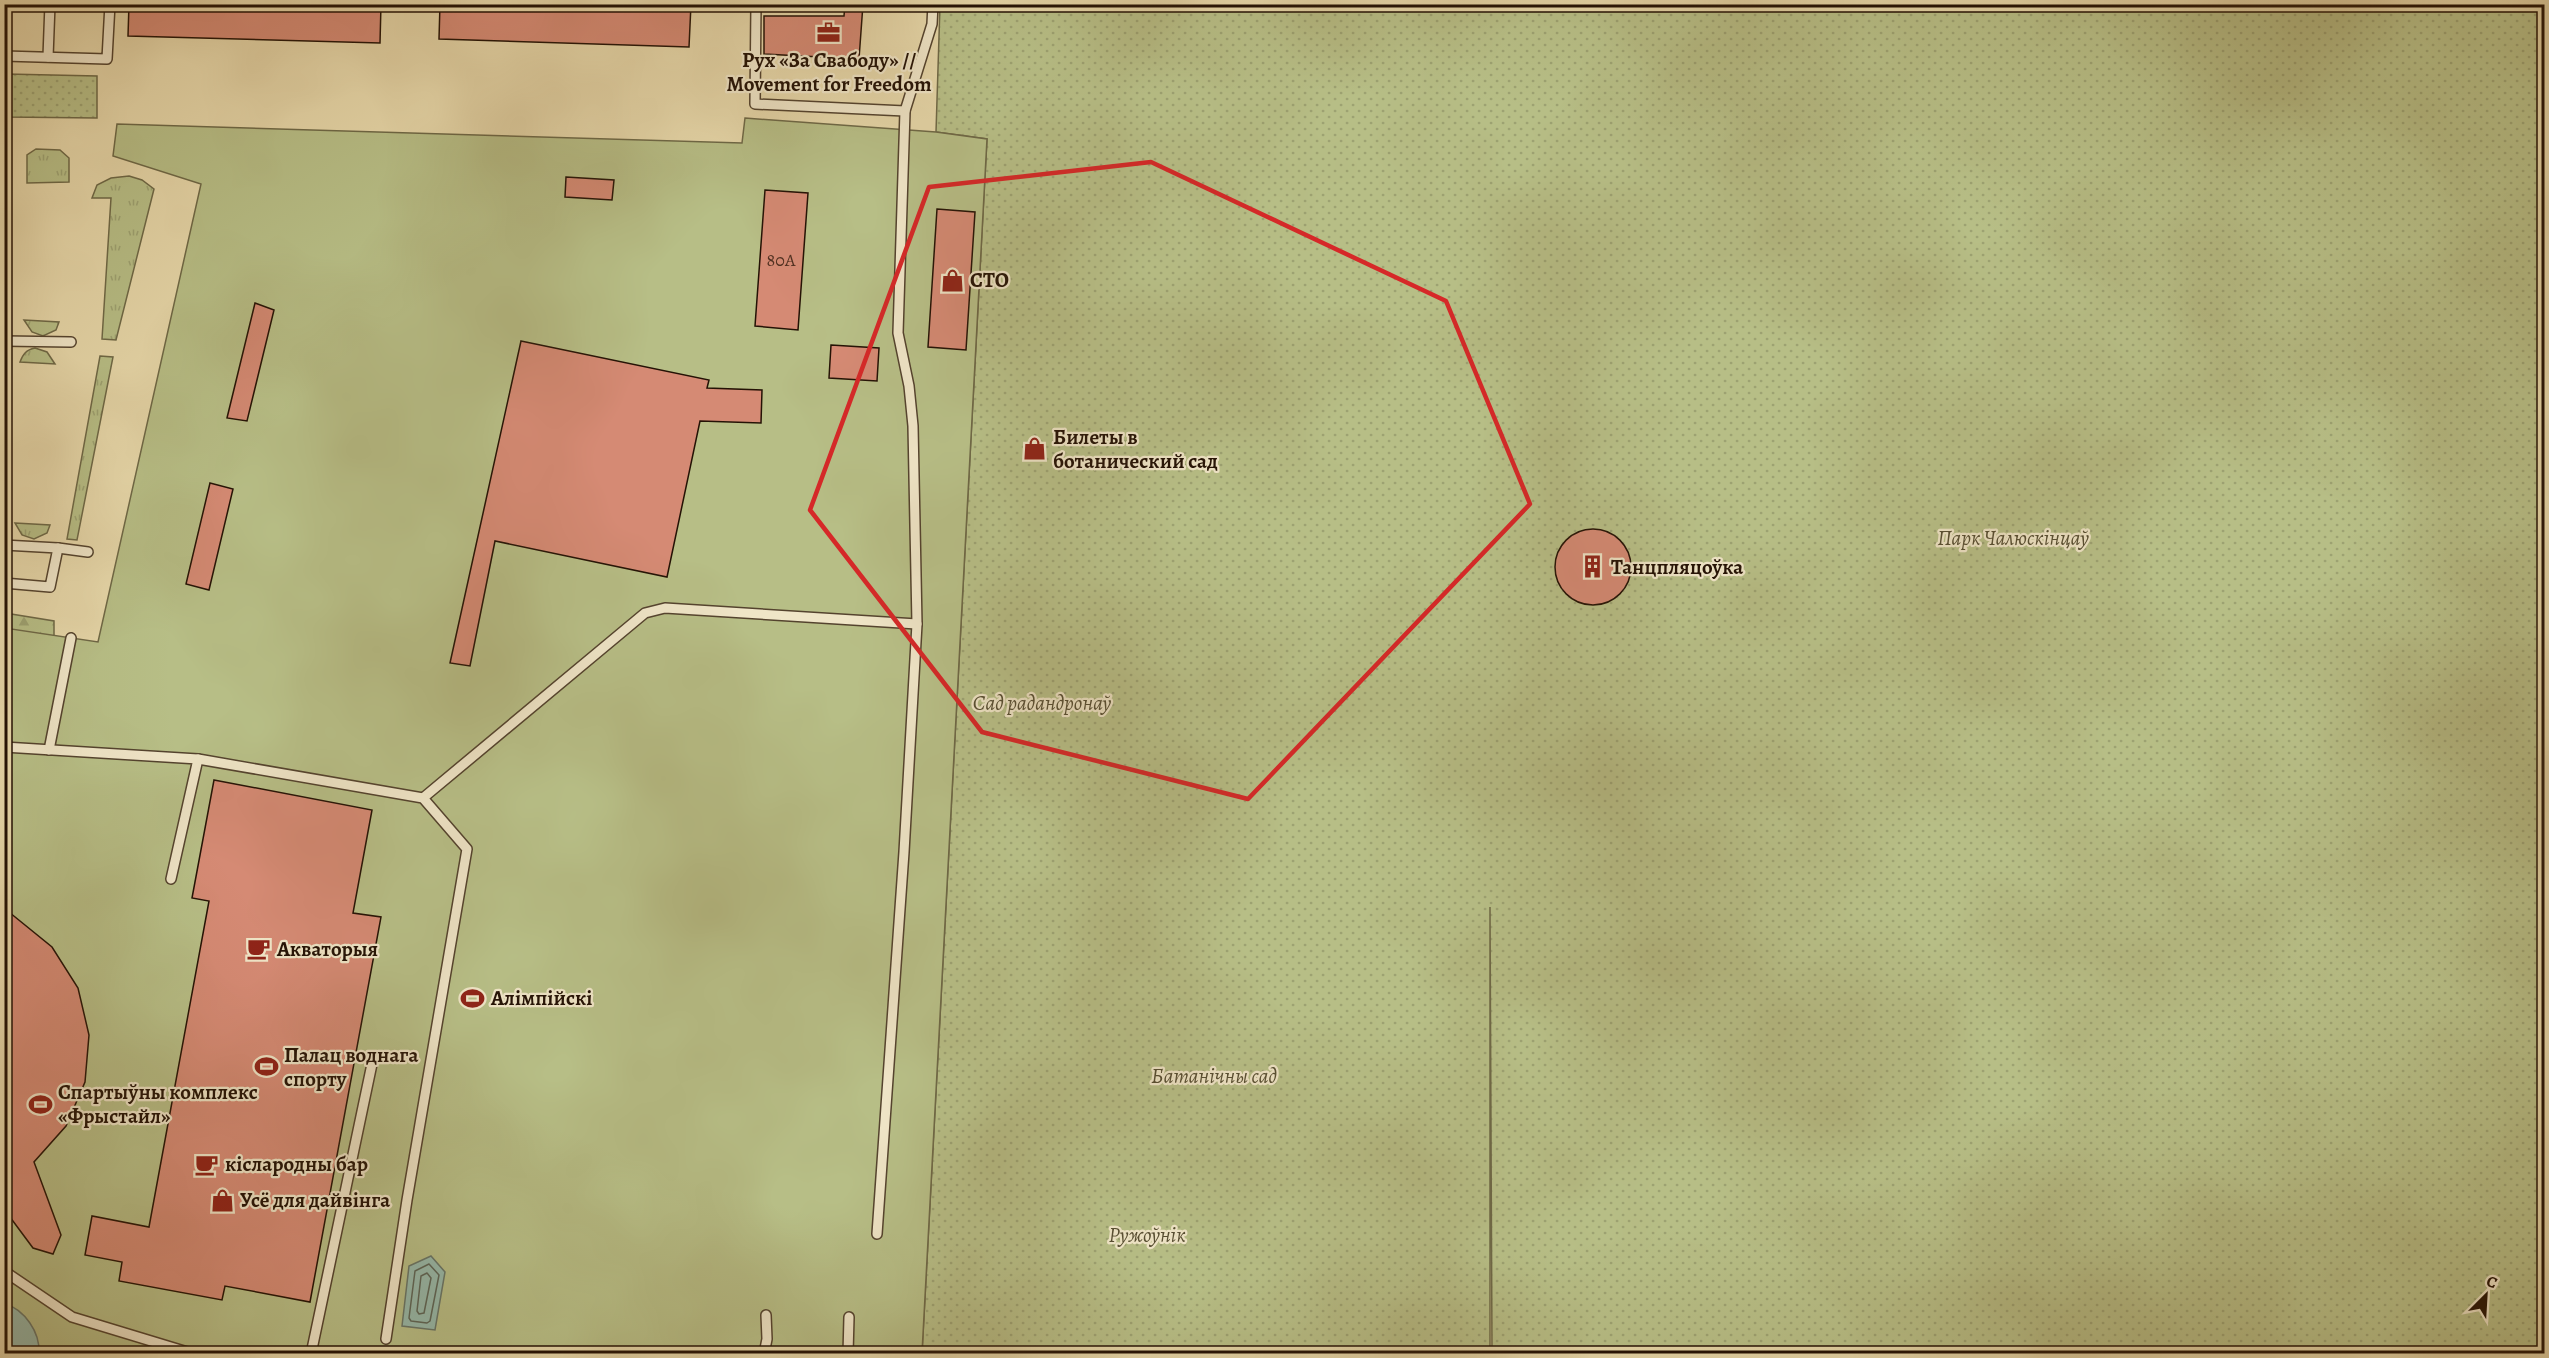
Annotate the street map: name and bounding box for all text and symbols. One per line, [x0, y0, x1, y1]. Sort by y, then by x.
office icon: Рух «За Свабоду» // Movement for Freedom [816, 19, 842, 45]
place label: Рух «За Свабоду» // Movement for Freedom [726, 46, 932, 98]
house number: 80А [767, 248, 796, 272]
place label: СТО [970, 266, 1009, 294]
shop icon: СТО [939, 267, 965, 293]
place label: Билеты в ботанический сад [1053, 423, 1218, 475]
shop icon: Билеты в ботанический сад [1022, 436, 1048, 462]
park label: Парк Чалюскінцаў [1937, 524, 2089, 552]
place label: Танцпляцоўка [1611, 553, 1743, 581]
building icon: Танцпляцоўка [1580, 554, 1606, 580]
park label: Сад радандронаў [973, 689, 1112, 717]
place label: Акваторыя [276, 935, 378, 963]
cafe icon: Акваторыя [246, 936, 272, 962]
place label: Алімпійскі [490, 984, 592, 1012]
sports icon: Алімпійскі [460, 985, 486, 1011]
place label: Палац воднага спорту [284, 1041, 418, 1093]
sports icon: Палац воднага спорту [253, 1054, 279, 1080]
park label: Батанічны сад [1151, 1062, 1277, 1090]
place label: Спартыўны комплекс «Фрыстайл» [58, 1078, 258, 1130]
sports icon: Спартыўны комплекс «Фрыстайл» [27, 1091, 53, 1117]
place label: кіслародны бар [225, 1150, 368, 1178]
cafe icon: кіслародны бар [194, 1151, 220, 1177]
place label: Усё для дайвінга [240, 1186, 390, 1214]
shop icon: Усё для дайвінга [209, 1187, 235, 1213]
park label: Ружоўнік [1108, 1221, 1186, 1249]
north arrow [2456, 1265, 2516, 1325]
text: С [2483, 1270, 2501, 1294]

